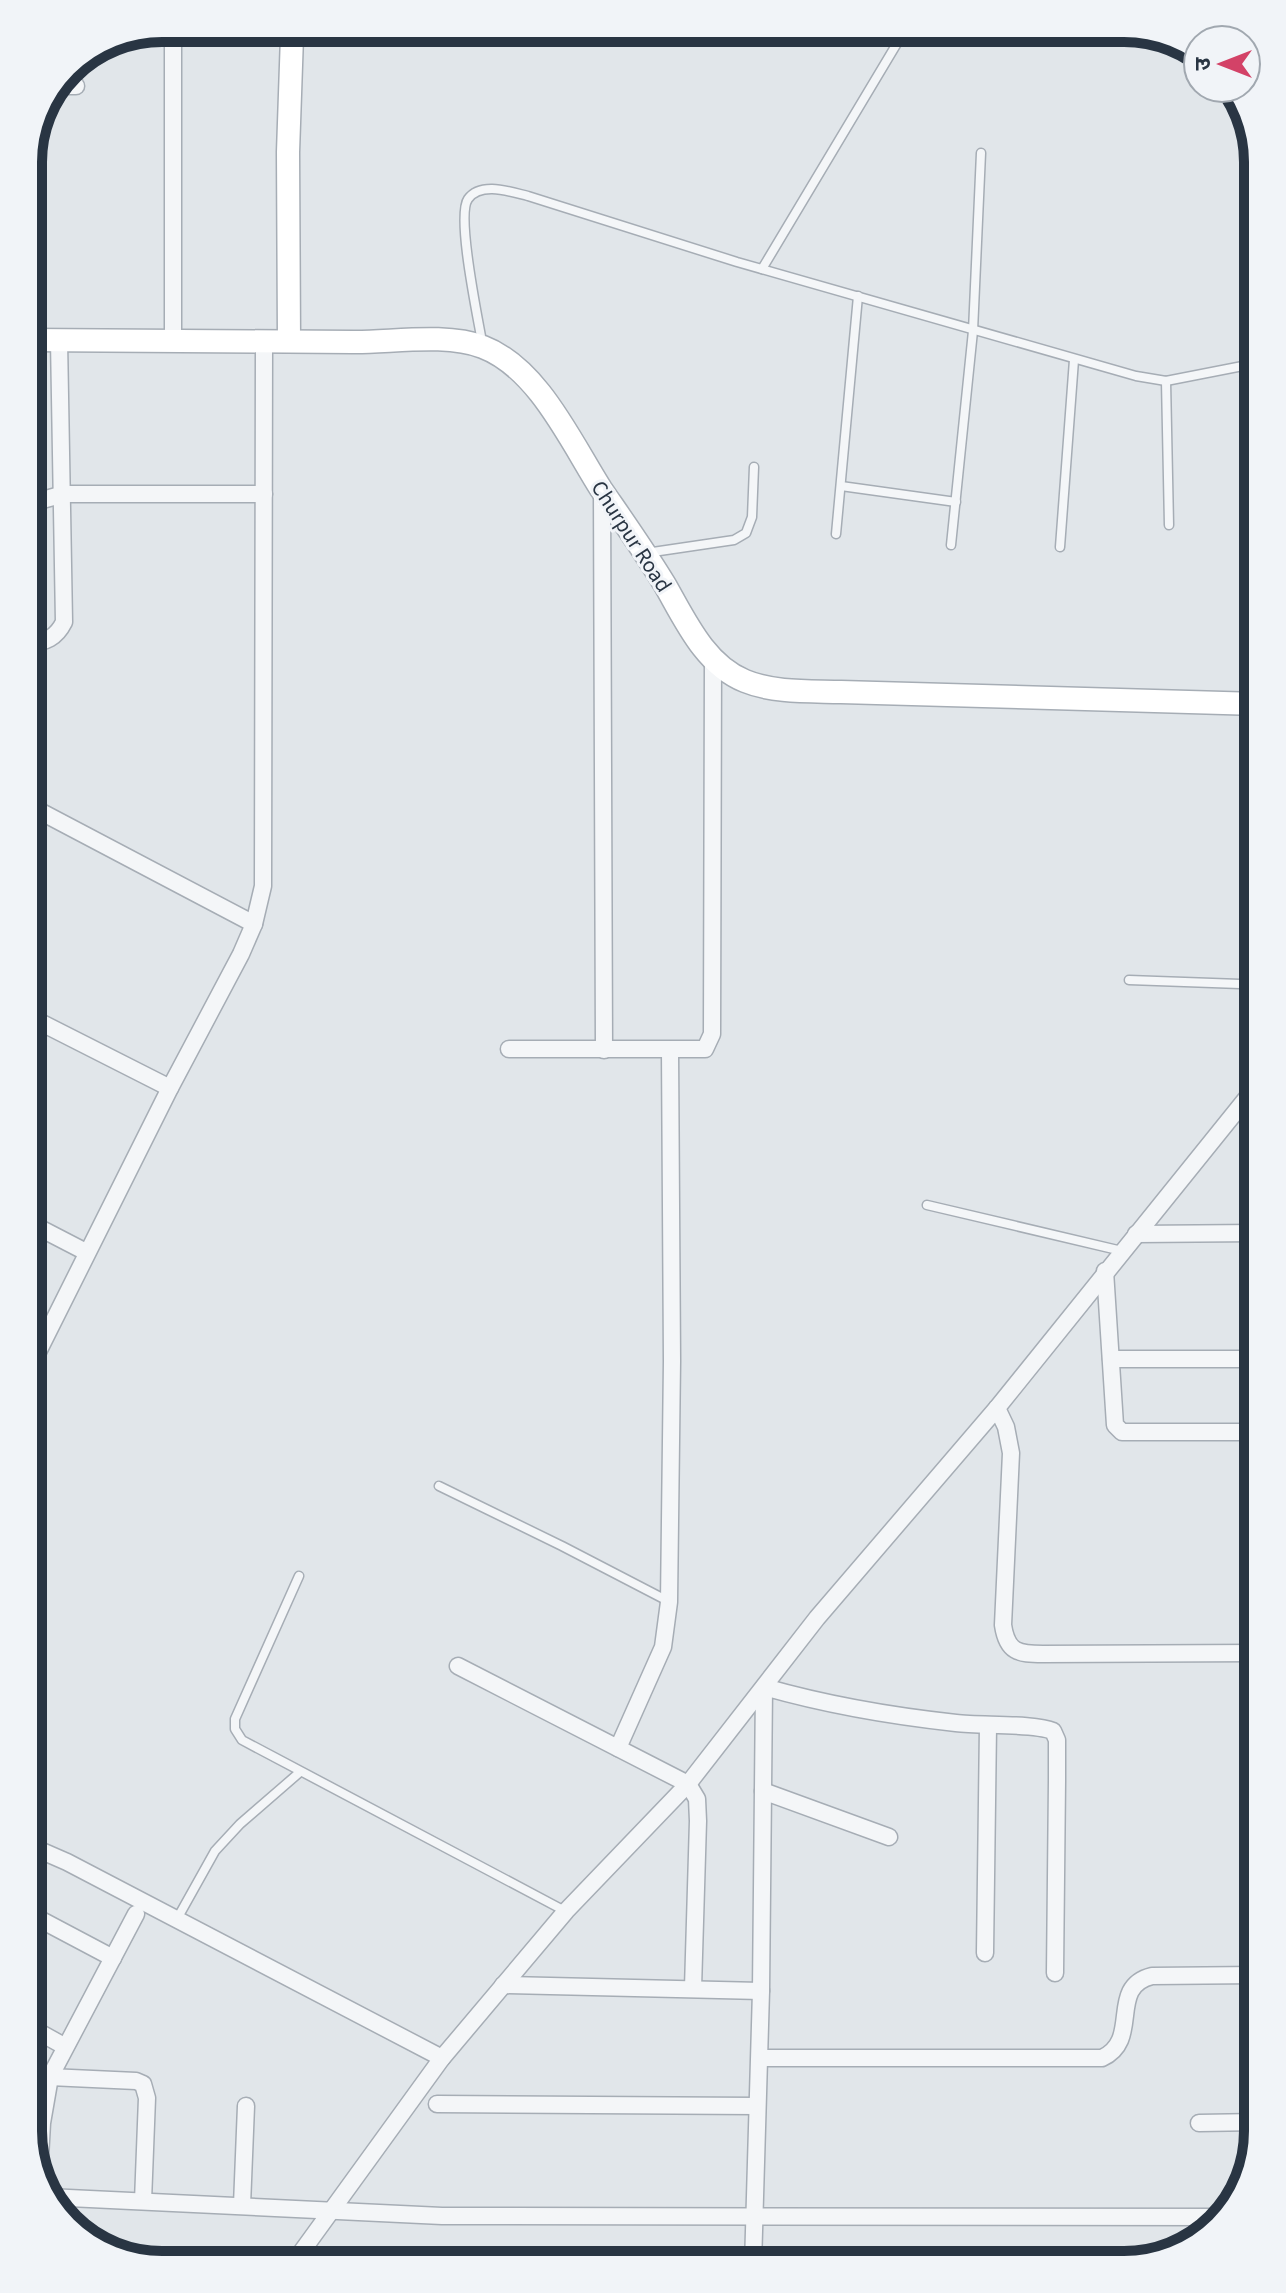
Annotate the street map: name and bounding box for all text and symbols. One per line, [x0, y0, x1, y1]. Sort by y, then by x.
north arrow [1182, 24, 1262, 104]
text: उ [1187, 56, 1219, 70]
street label: Churpur Road [583, 474, 679, 599]

